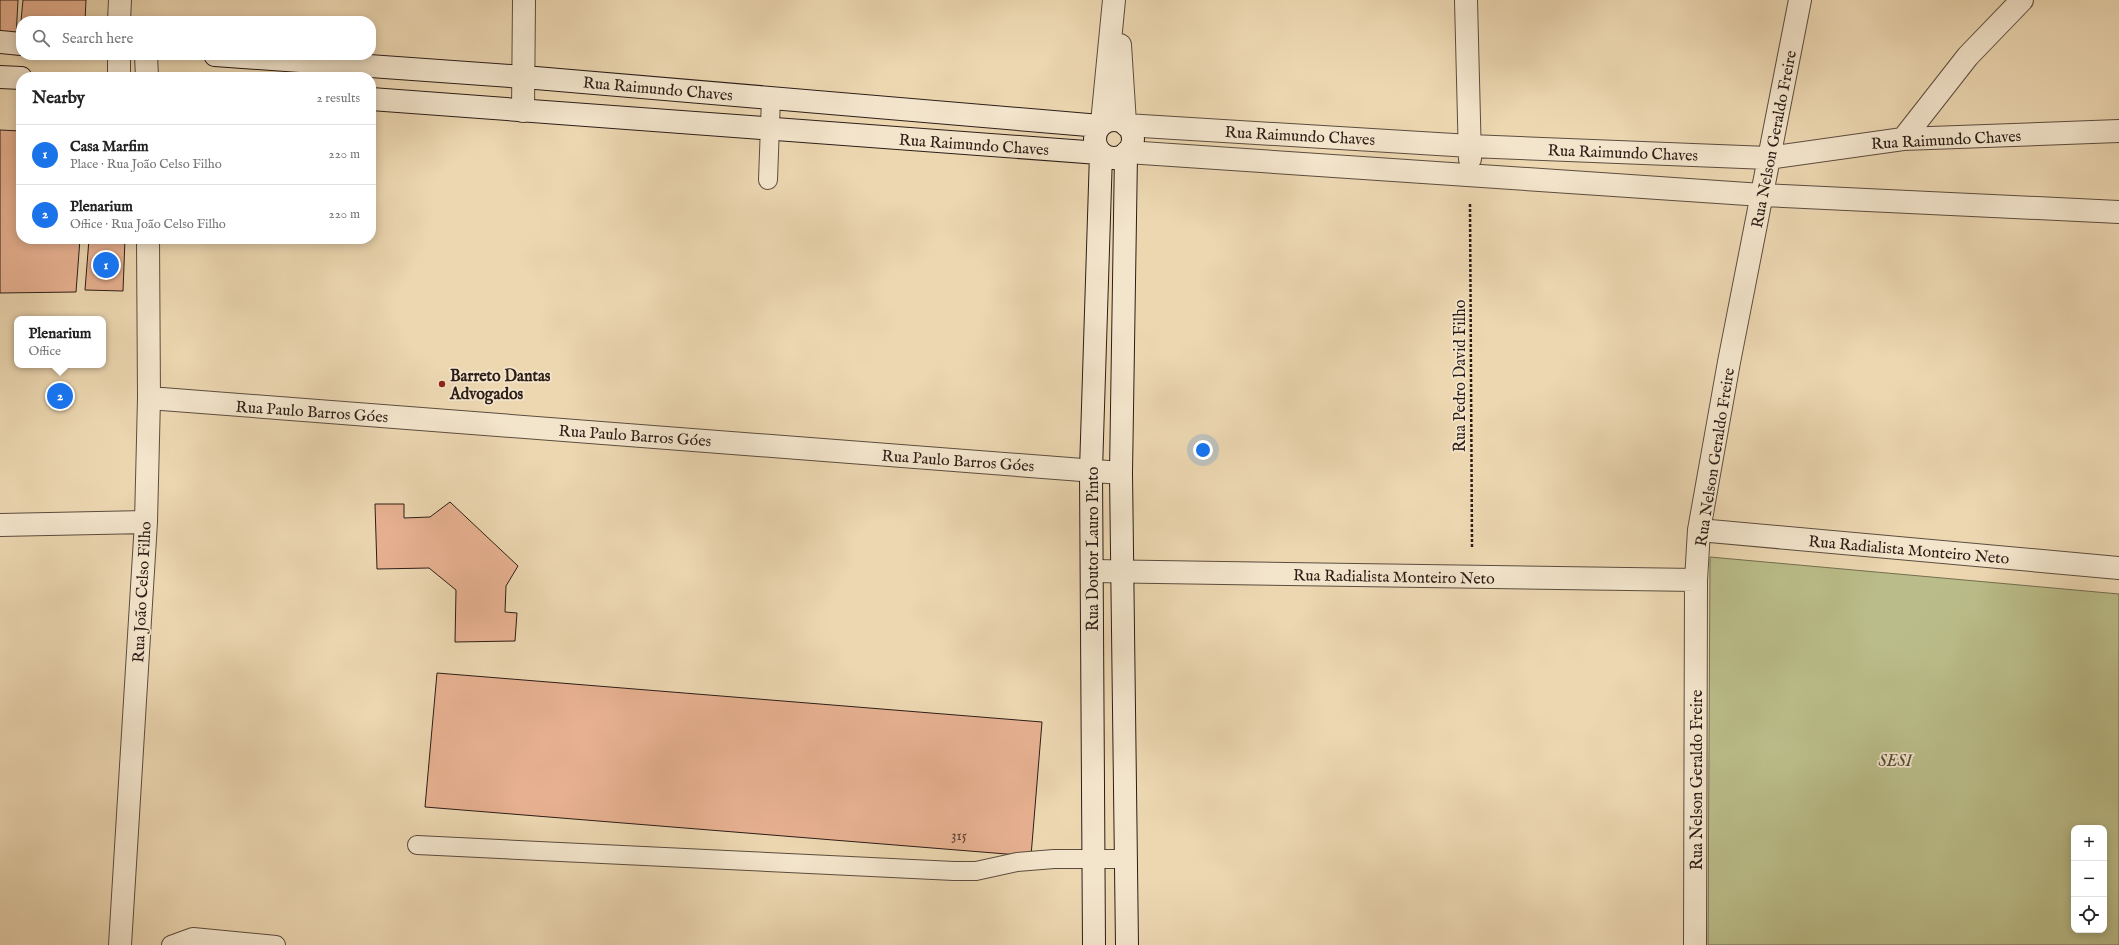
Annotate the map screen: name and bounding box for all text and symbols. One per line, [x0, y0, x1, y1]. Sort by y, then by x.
search box [16, 16, 376, 60]
icon: search [30, 27, 52, 49]
text: Search here [62, 29, 133, 48]
street label: Rua Nelson Geraldo Freire [1748, 49, 1802, 230]
street label: Rua Raimundo Chaves [582, 73, 734, 107]
text: Nearby [32, 88, 85, 109]
text: 2 results [316, 90, 360, 107]
street label: Rua Raimundo Chaves [1224, 123, 1376, 151]
street label: Rua Raimundo Chaves [1870, 127, 2022, 155]
street label: Rua Raimundo Chaves [898, 131, 1050, 161]
text: Casa Marfim [70, 137, 149, 156]
street label: Rua Raimundo Chaves [1547, 141, 1699, 167]
text: 1 [43, 146, 47, 163]
text: 220 m [329, 146, 360, 163]
text: Place · Rua João Celso Filho [70, 156, 222, 173]
text: Plenarium [70, 197, 133, 216]
text: 2 [42, 206, 48, 223]
text: 220 m [329, 206, 360, 223]
text: Office · Rua João Celso Filho [70, 216, 226, 233]
pin: 1 [93, 250, 119, 280]
street label: Rua Pedro David Filho [1451, 299, 1471, 452]
popup [14, 316, 106, 368]
text: Plenarium [29, 324, 91, 343]
text: Office [29, 343, 61, 360]
place label: Barreto Dantas Advogados [449, 367, 551, 405]
street label: Rua Nelson Geraldo Freire [1692, 367, 1740, 548]
marker: Barreto Dantas Advogados [437, 379, 447, 389]
pin: 2 [47, 381, 73, 411]
street label: Rua Paulo Barros Góes [235, 398, 389, 428]
street label: Rua Paulo Barros Góes [558, 422, 712, 452]
your location [1193, 440, 1213, 460]
street label: Rua Paulo Barros Góes [881, 447, 1035, 477]
street label: Rua Doutor Lauro Pinto [1084, 466, 1104, 631]
street label: Rua João Celso Filho [129, 521, 157, 663]
street label: Rua Radialista Monteiro Neto [1808, 532, 2010, 570]
street label: Rua Radialista Monteiro Neto [1293, 566, 1495, 590]
street label: Rua Nelson Geraldo Freire [1688, 690, 1708, 870]
park label: SESI [1878, 752, 1913, 772]
map controls [2071, 825, 2107, 933]
button: + [2071, 825, 2107, 861]
house number: 315 [951, 827, 967, 845]
button: − [2071, 861, 2107, 897]
button: locate [2071, 897, 2107, 933]

